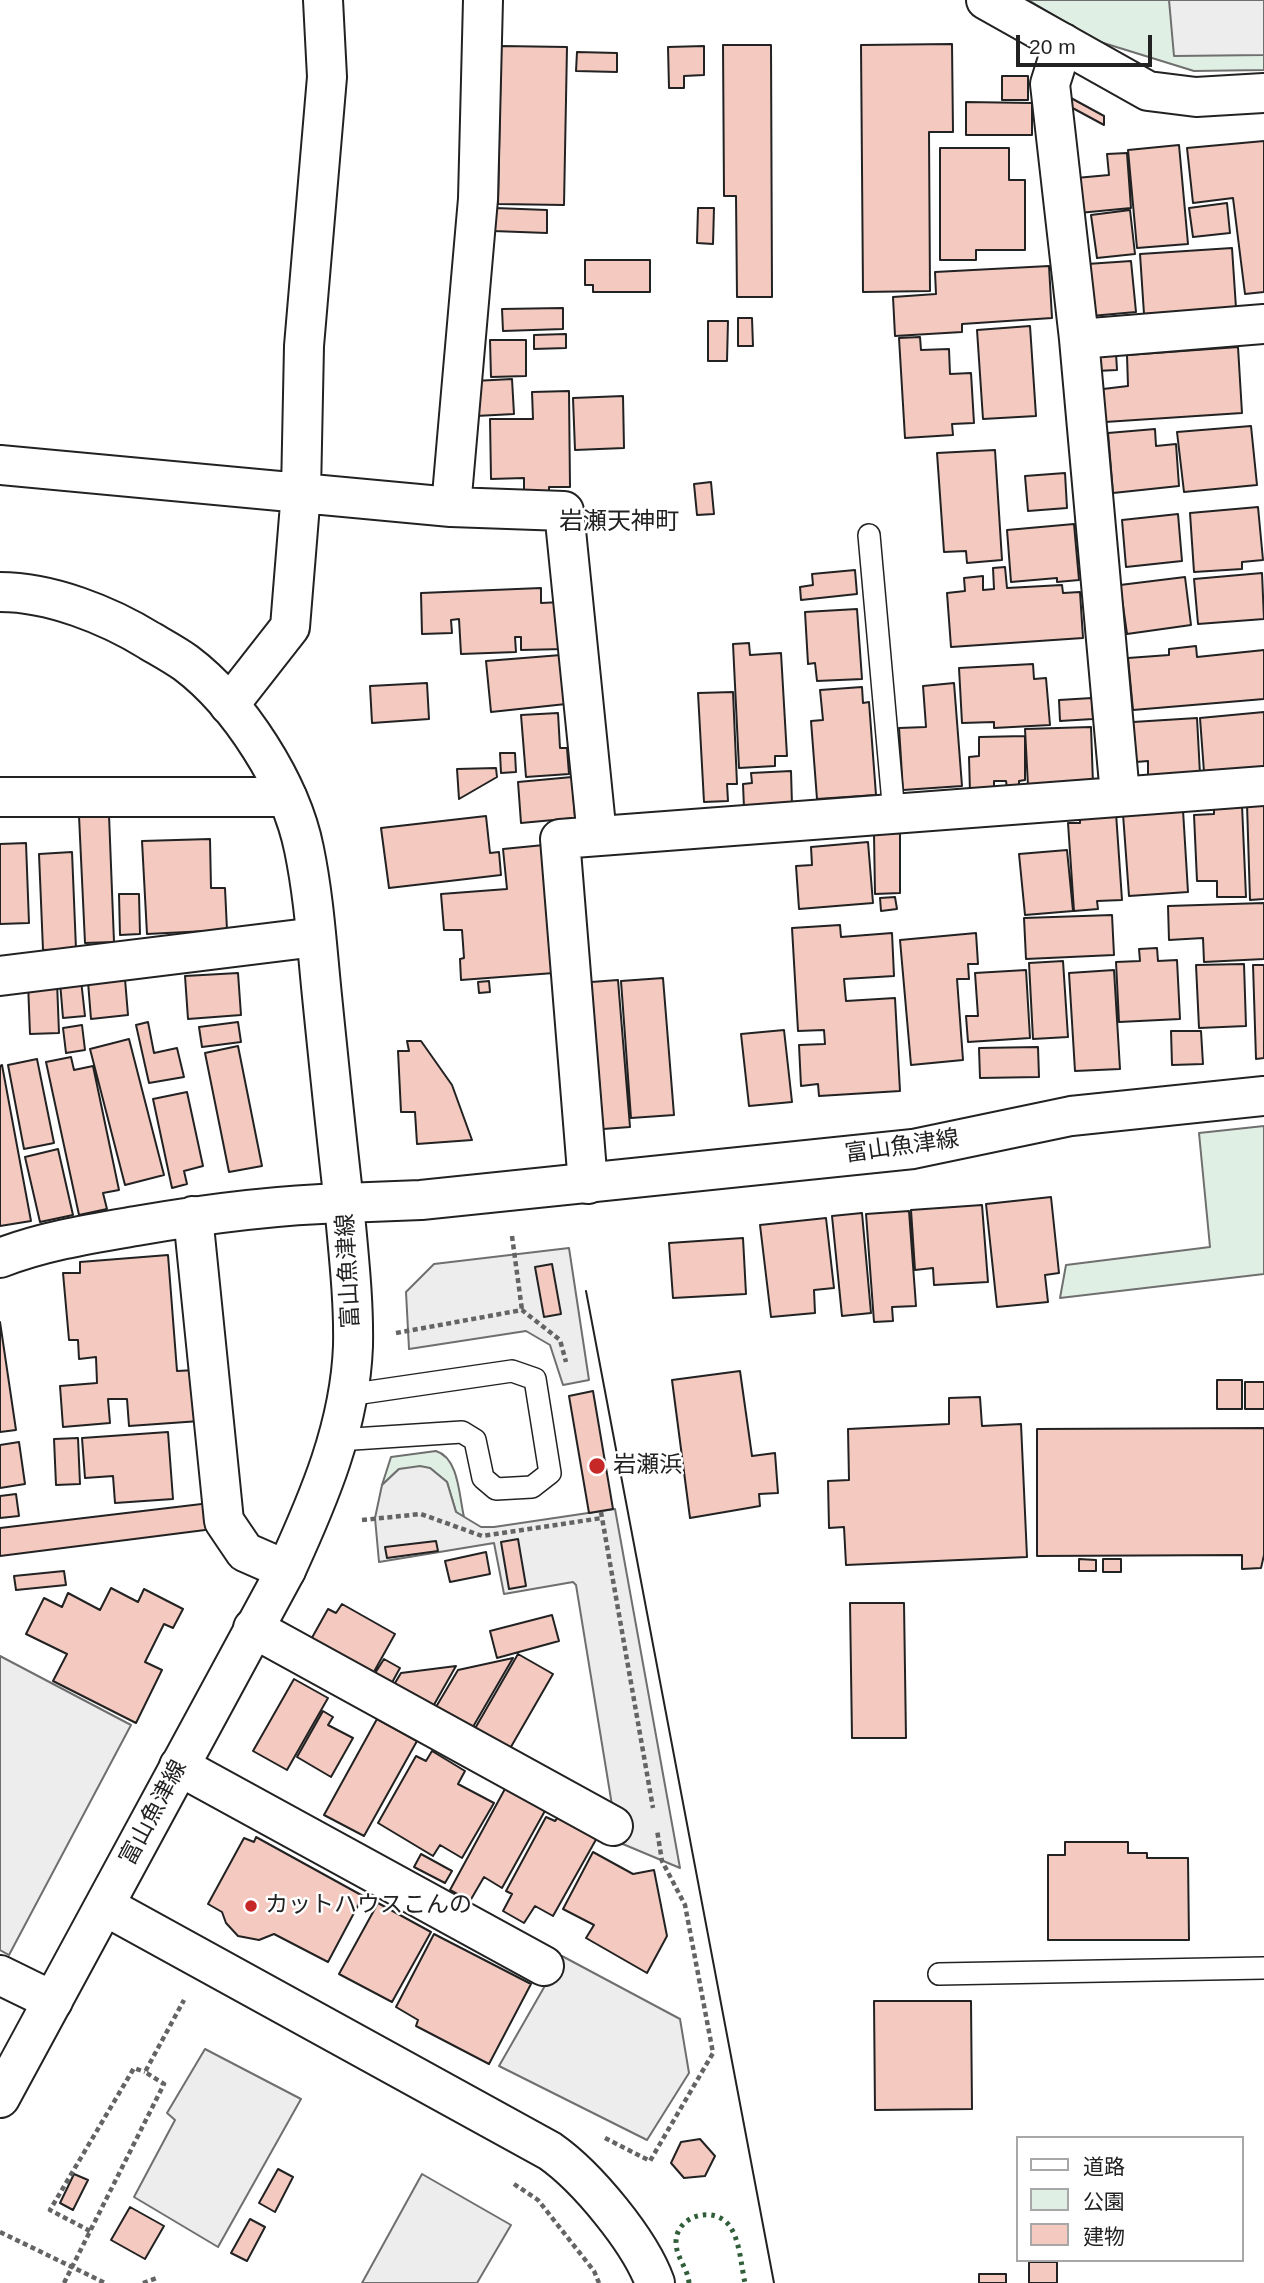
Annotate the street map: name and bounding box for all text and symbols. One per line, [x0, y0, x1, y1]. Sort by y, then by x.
scale bar [1019, 21, 1156, 65]
text: 20 m [1029, 35, 1076, 58]
district label: 岩瀬天神町 [559, 508, 679, 536]
street label: 富山魚津線 [843, 1125, 961, 1169]
street label: 富山魚津線 [332, 1213, 366, 1329]
place label: 岩瀬浜 [613, 1452, 682, 1480]
marker: 岩瀬浜 [587, 1456, 607, 1476]
street label: 富山魚津線 [115, 1756, 193, 1870]
place label: カットハウスこんの [265, 1892, 472, 1920]
marker: カットハウスこんの [243, 1898, 259, 1914]
legend [1016, 2136, 1243, 2262]
text: 道路 [1083, 2155, 1125, 2178]
text: 公園 [1083, 2190, 1125, 2213]
text: 建物 [1083, 2225, 1125, 2248]

